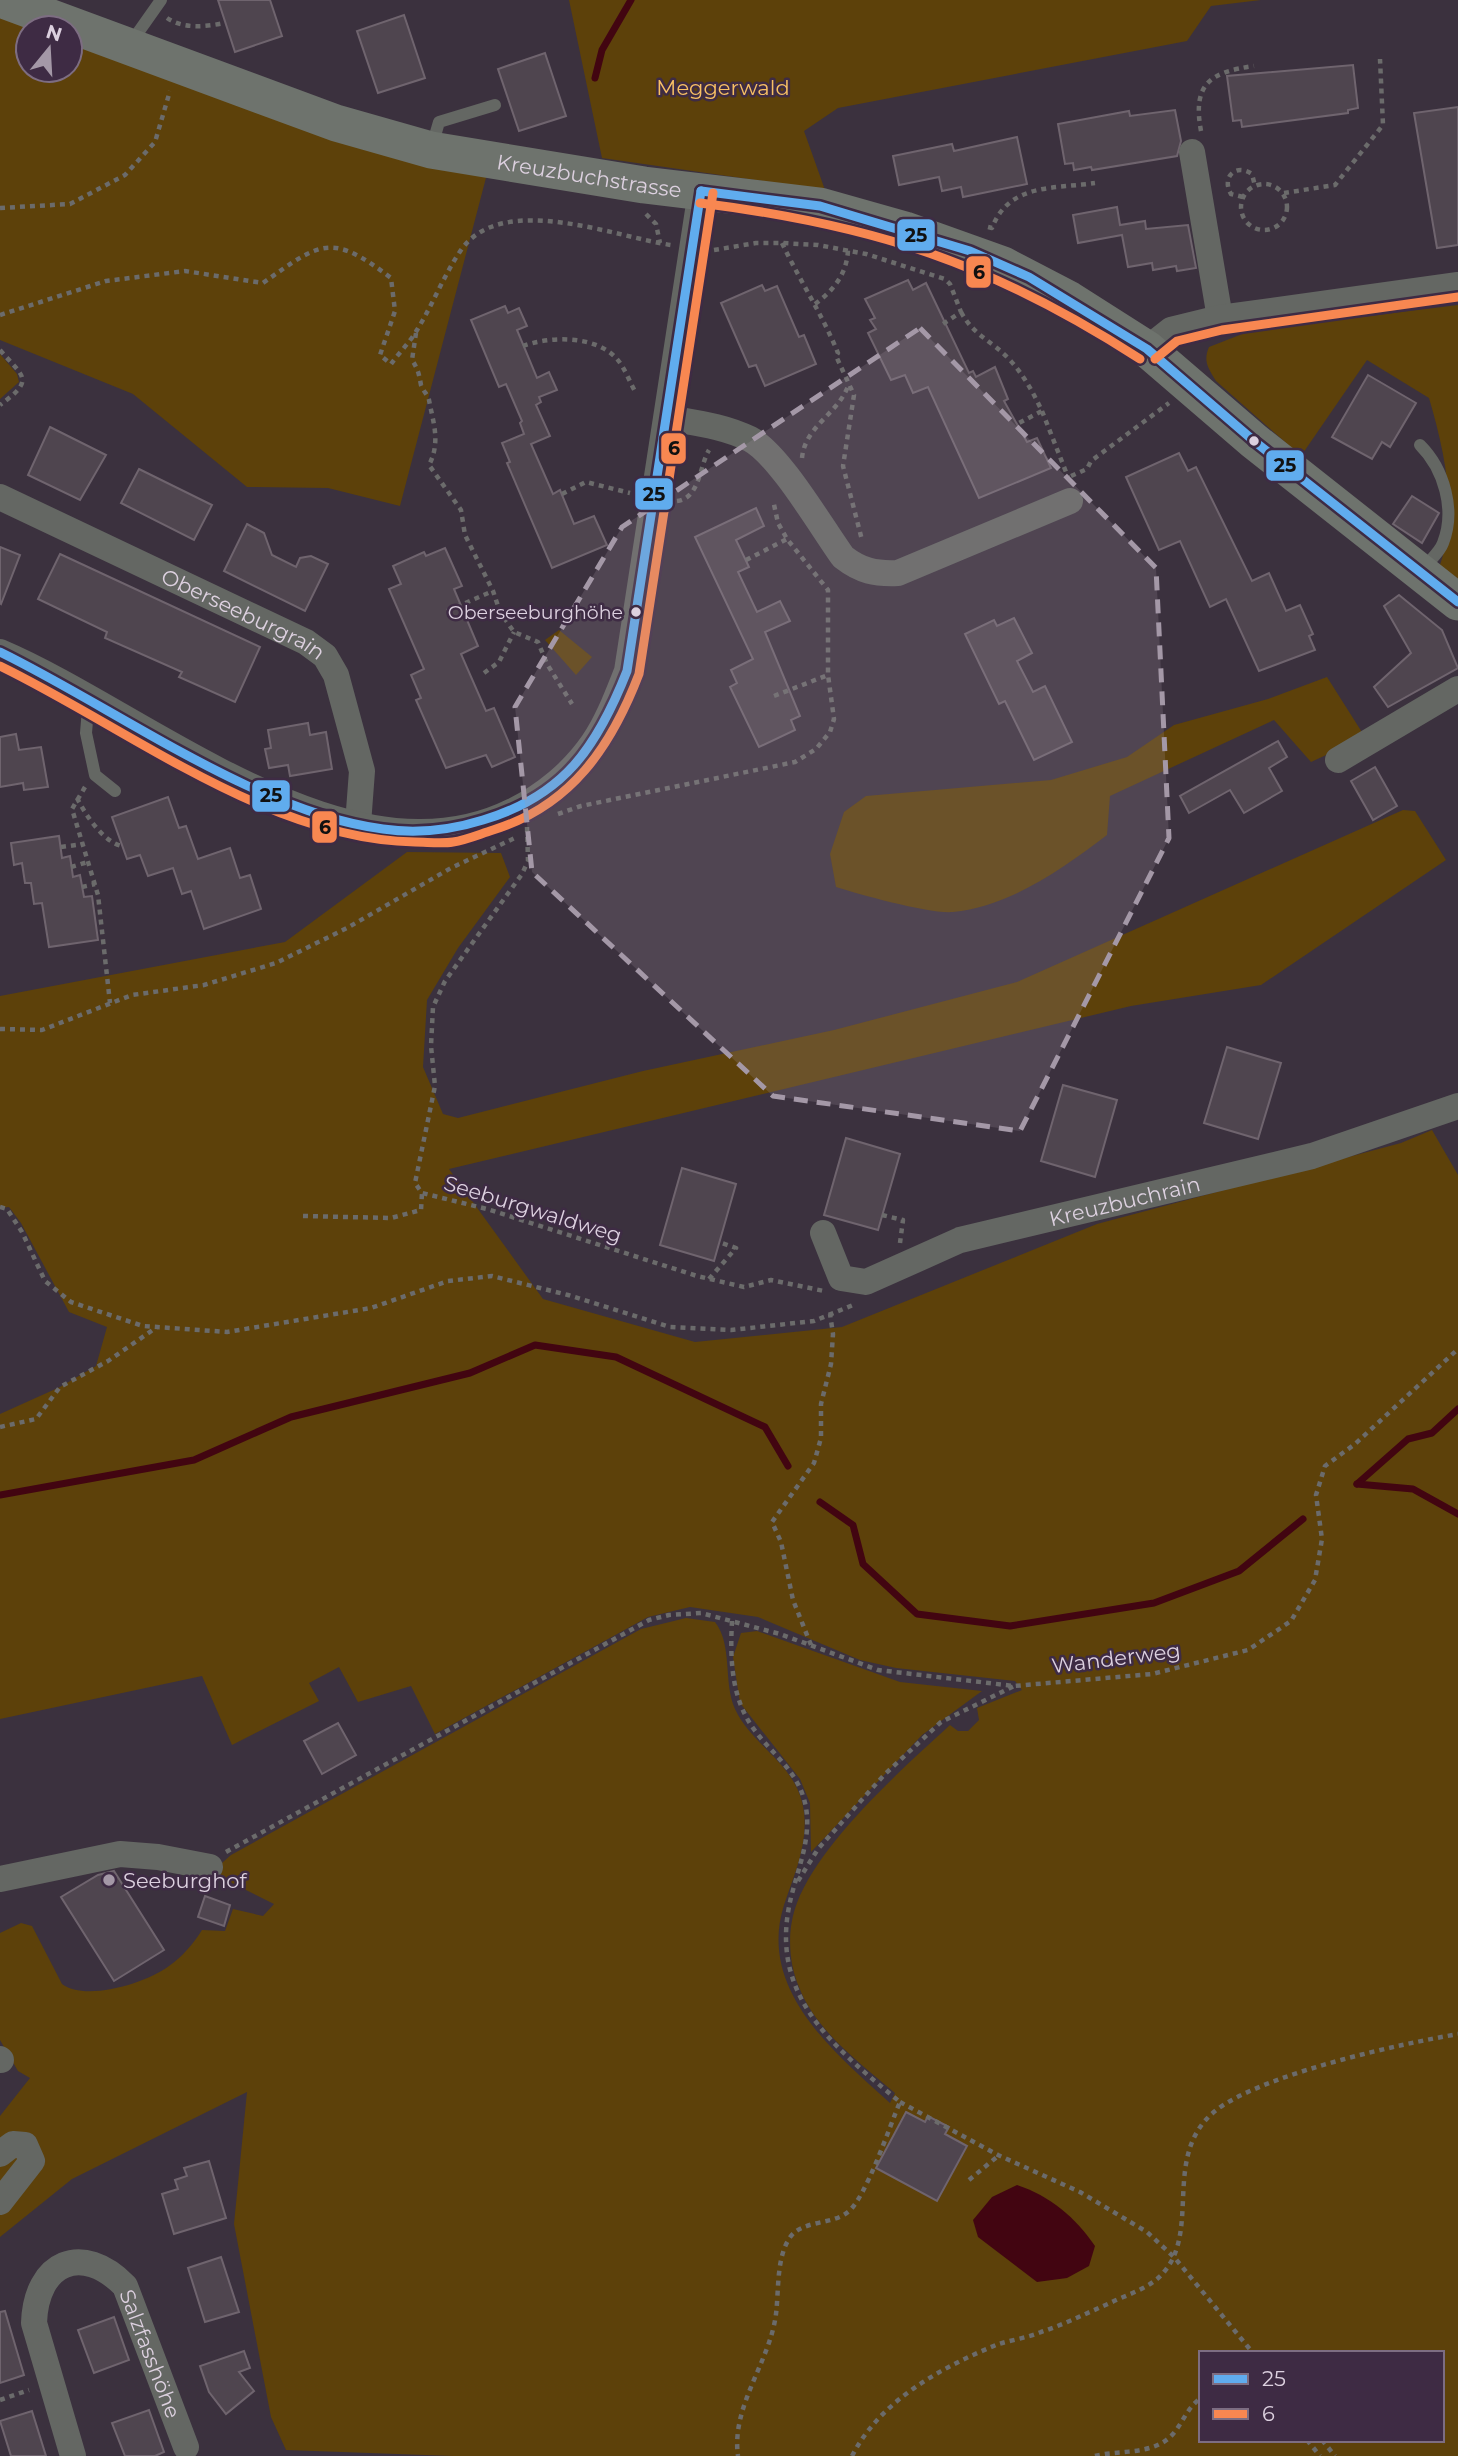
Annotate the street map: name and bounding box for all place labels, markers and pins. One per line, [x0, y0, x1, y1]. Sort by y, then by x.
unlabelled marker [1247, 434, 1261, 448]
place label: Oberseeburghöhe [448, 601, 623, 624]
marker: Oberseeburghöhe [629, 605, 643, 619]
place label: Seeburghof [123, 1868, 248, 1893]
marker: Seeburghof [101, 1872, 117, 1888]

